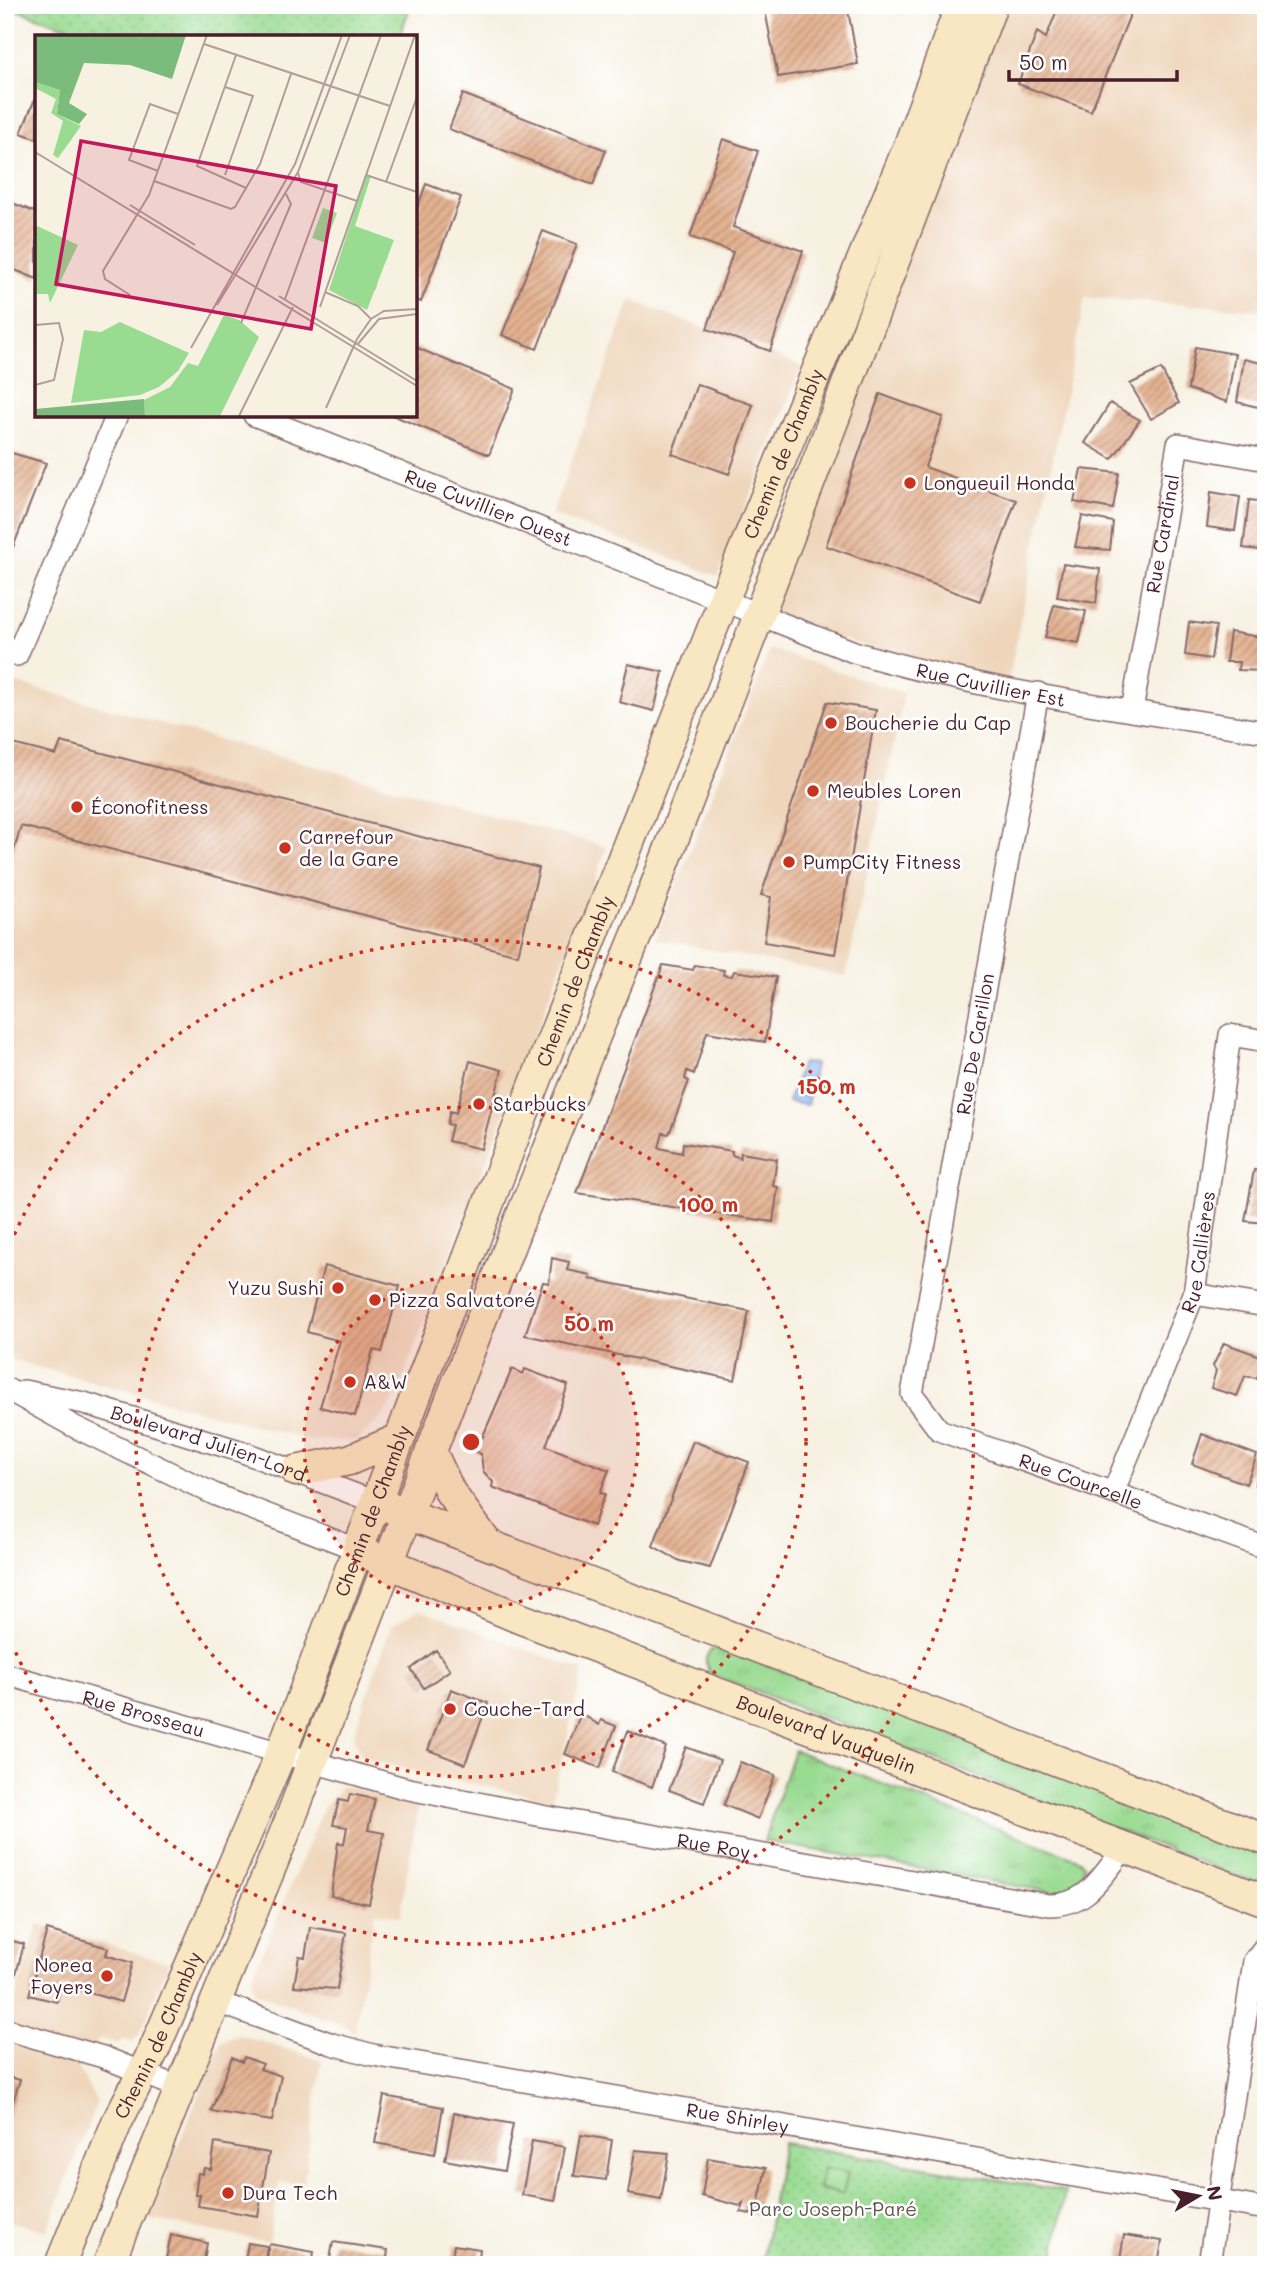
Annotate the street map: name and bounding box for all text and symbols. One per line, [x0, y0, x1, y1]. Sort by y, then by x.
inset map [35, 35, 416, 416]
scale bar [1009, 38, 1176, 82]
text: 50 m [1019, 48, 1068, 75]
street label: Chemin de Chambly [737, 365, 829, 542]
street label: Rue Cuvillier Ouest [401, 463, 576, 551]
place label: Longueuil Honda [924, 470, 1075, 495]
street label: Rue Cardinal [1140, 472, 1185, 595]
marker: Longueuil Honda [902, 475, 918, 491]
street label: Rue Cuvillier Est [914, 657, 1067, 712]
place label: Boucherie du Cap [845, 710, 1011, 735]
marker: Boucherie du Cap [823, 715, 839, 731]
place label: Meubles Loren [827, 778, 961, 803]
marker: Meubles Loren [805, 783, 821, 799]
place label: Éconofitness [91, 794, 208, 819]
marker: Éconofitness [69, 799, 85, 815]
place label: Carrefour de la Gare [299, 824, 399, 871]
marker: Carrefour de la Gare [277, 840, 293, 856]
place label: PumpCity Fitness [803, 849, 961, 874]
marker: PumpCity Fitness [781, 854, 797, 870]
street label: Chemin de Chambly [530, 892, 619, 1070]
street label: Rue De Carillon [950, 971, 999, 1117]
text: 150 m [796, 1072, 856, 1099]
place label: Starbucks [493, 1091, 586, 1116]
marker: Starbucks [471, 1096, 487, 1112]
street label: Rue Callières [1175, 1189, 1220, 1317]
text: 100 m [678, 1190, 738, 1217]
place label: Yuzu Sushi [227, 1275, 324, 1300]
marker: Yuzu Sushi [330, 1280, 346, 1296]
place label: Pizza Salvatoré [389, 1287, 536, 1312]
marker: Pizza Salvatoré [367, 1292, 383, 1308]
text: 50 m [564, 1309, 614, 1336]
place label: A&W [364, 1369, 408, 1394]
marker: A&W [342, 1374, 358, 1390]
street label: Boulevard Julien-Lord [108, 1399, 310, 1487]
street label: Chemin de Chambly [328, 1421, 416, 1600]
centre of rings [459, 1430, 483, 1454]
street label: Rue Courcelle [1016, 1447, 1146, 1514]
street label: Rue Brosseau [80, 1684, 207, 1742]
street label: Boulevard Vauquelin [733, 1689, 919, 1779]
place label: Couche-Tard [464, 1696, 585, 1721]
marker: Couche-Tard [442, 1701, 458, 1717]
street label: Rue Roy [675, 1827, 752, 1864]
street label: Chemin de Chambly [108, 1947, 207, 2123]
place label: Norea Foyers [31, 1952, 93, 1999]
marker: Norea Foyers [99, 1968, 115, 1984]
street label: Rue Shirley [684, 2096, 791, 2139]
north arrow [1162, 2162, 1232, 2232]
place label: Dura Tech [242, 2180, 337, 2205]
text: N [1202, 2184, 1229, 2202]
marker: Dura Tech [220, 2185, 236, 2201]
park label: Parc Joseph-Paré [749, 2196, 917, 2221]

